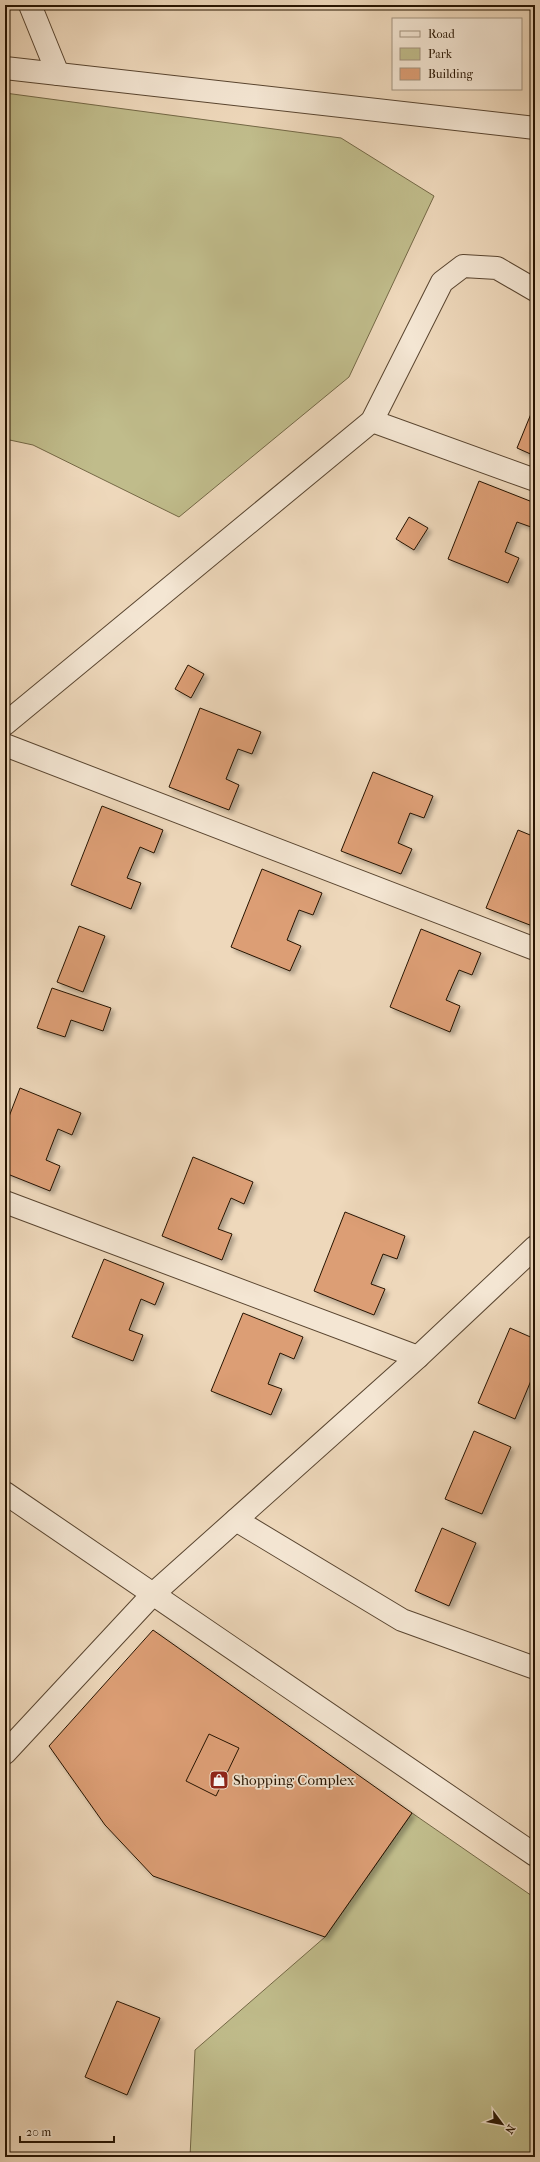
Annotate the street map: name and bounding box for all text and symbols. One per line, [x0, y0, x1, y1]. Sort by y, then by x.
legend [392, 18, 522, 90]
text: Road [428, 27, 455, 41]
text: Park [428, 47, 453, 61]
text: Building [428, 67, 473, 81]
shop icon: Shopping Complex [208, 1769, 230, 1791]
place label: Shopping Complex [233, 1771, 355, 1789]
north arrow [482, 2104, 522, 2144]
scale bar [20, 2118, 114, 2144]
text: N [502, 2122, 518, 2137]
text: 20 m [26, 2125, 51, 2139]

